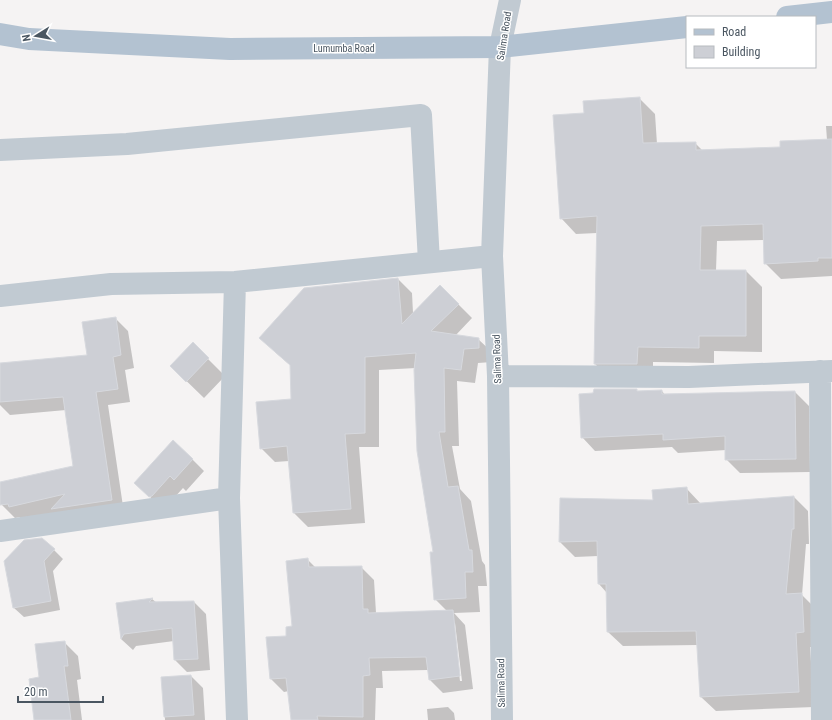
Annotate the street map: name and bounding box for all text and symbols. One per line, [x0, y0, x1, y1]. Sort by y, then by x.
street label: Salima Road [495, 11, 513, 61]
north arrow [16, 16, 56, 56]
legend [686, 16, 816, 68]
text: Road [722, 25, 746, 39]
text: N [20, 33, 34, 42]
street label: Lumumba Road [313, 43, 375, 54]
text: Building [722, 45, 760, 59]
street label: Salima Road [491, 334, 503, 384]
street label: Salima Road [495, 658, 507, 708]
scale bar [18, 678, 103, 704]
text: 20 m [24, 685, 48, 699]

